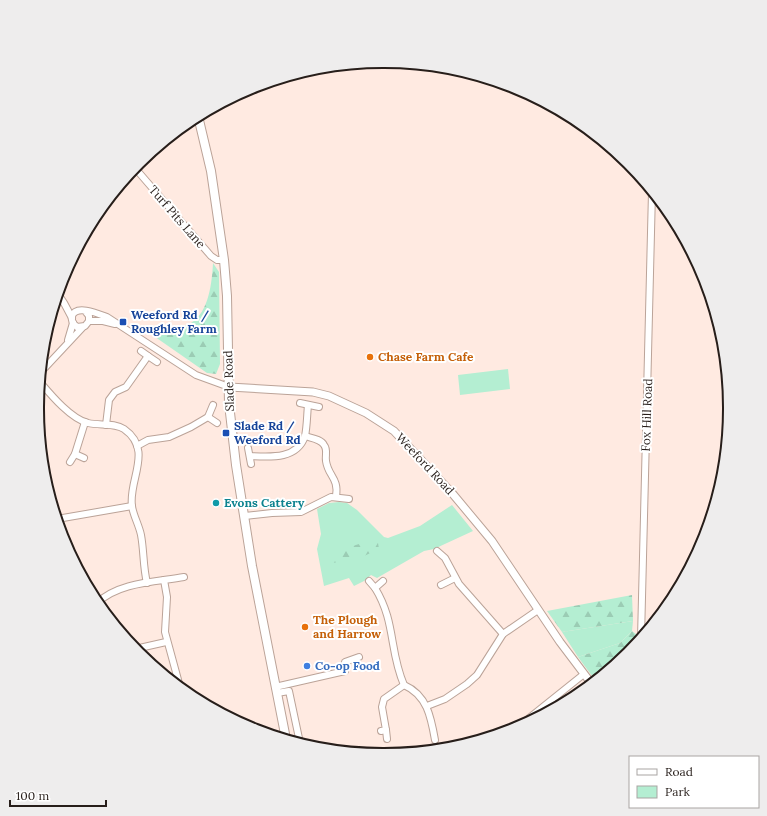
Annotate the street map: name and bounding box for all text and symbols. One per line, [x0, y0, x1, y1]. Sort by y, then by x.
street label: Turf Pits Lane [146, 182, 209, 252]
place label: Weeford Rd / Roughley Farm [131, 307, 217, 336]
marker: Weeford Rd / Roughley Farm [118, 317, 128, 327]
place label: Chase Farm Cafe [378, 349, 474, 364]
street label: Slade Road [220, 350, 237, 412]
marker: Chase Farm Cafe [365, 352, 375, 362]
street label: Fox Hill Road [638, 378, 655, 452]
place label: Slade Rd / Weeford Rd [234, 418, 301, 447]
marker: Slade Rd / Weeford Rd [221, 428, 231, 438]
street label: Weeford Road [393, 430, 458, 498]
place label: Evons Cattery [224, 495, 305, 510]
marker: Evons Cattery [211, 498, 221, 508]
place label: The Plough and Harrow [313, 612, 381, 641]
marker: The Plough and Harrow [300, 622, 310, 632]
place label: Co-op Food [315, 658, 380, 673]
marker: Co-op Food [302, 661, 312, 671]
legend [629, 756, 759, 808]
text: Road [665, 764, 693, 779]
scale bar [10, 782, 106, 808]
text: Park [665, 784, 691, 799]
text: 100 m [16, 788, 49, 803]

